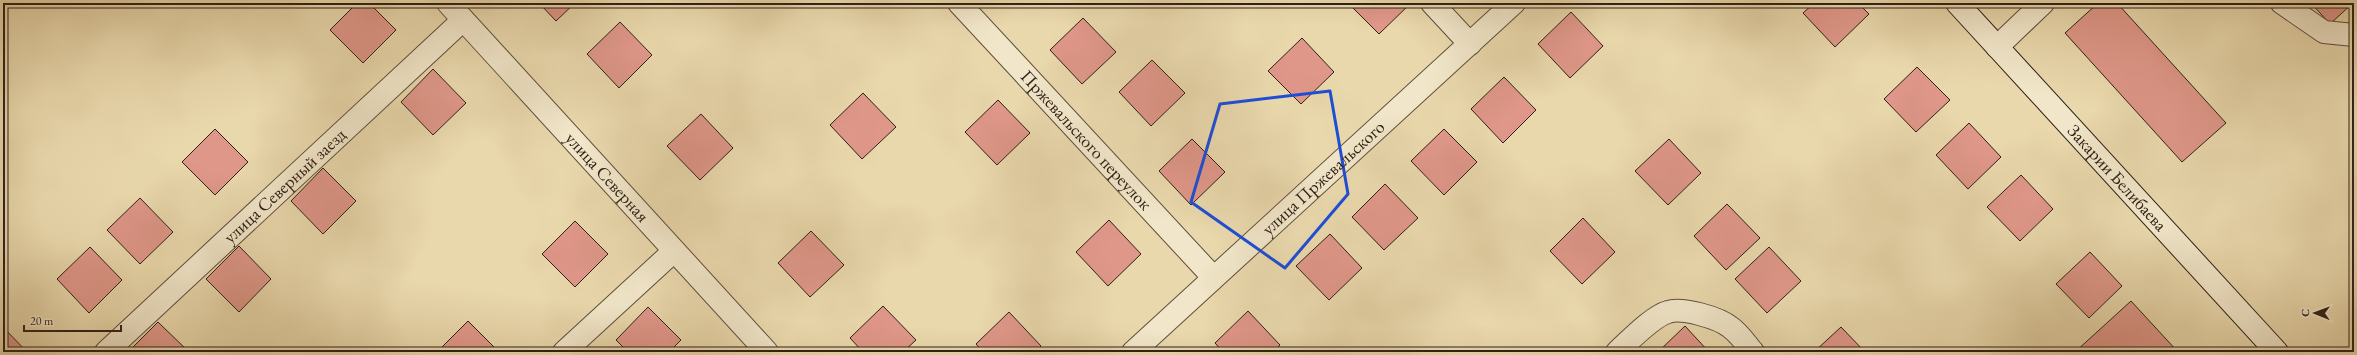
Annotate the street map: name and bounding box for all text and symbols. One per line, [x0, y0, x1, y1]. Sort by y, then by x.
street label: Пржевальского переулок [1016, 65, 1157, 215]
street label: улица Пржевальского [1256, 115, 1389, 240]
street label: Закарии Белибаева [2063, 119, 2173, 236]
street label: улица Северный заезд [218, 123, 350, 248]
street label: улица Северная [561, 127, 655, 227]
north arrow [2295, 293, 2335, 333]
scale bar [24, 307, 121, 333]
text: С [2298, 309, 2312, 317]
text: 20 m [30, 313, 54, 329]

